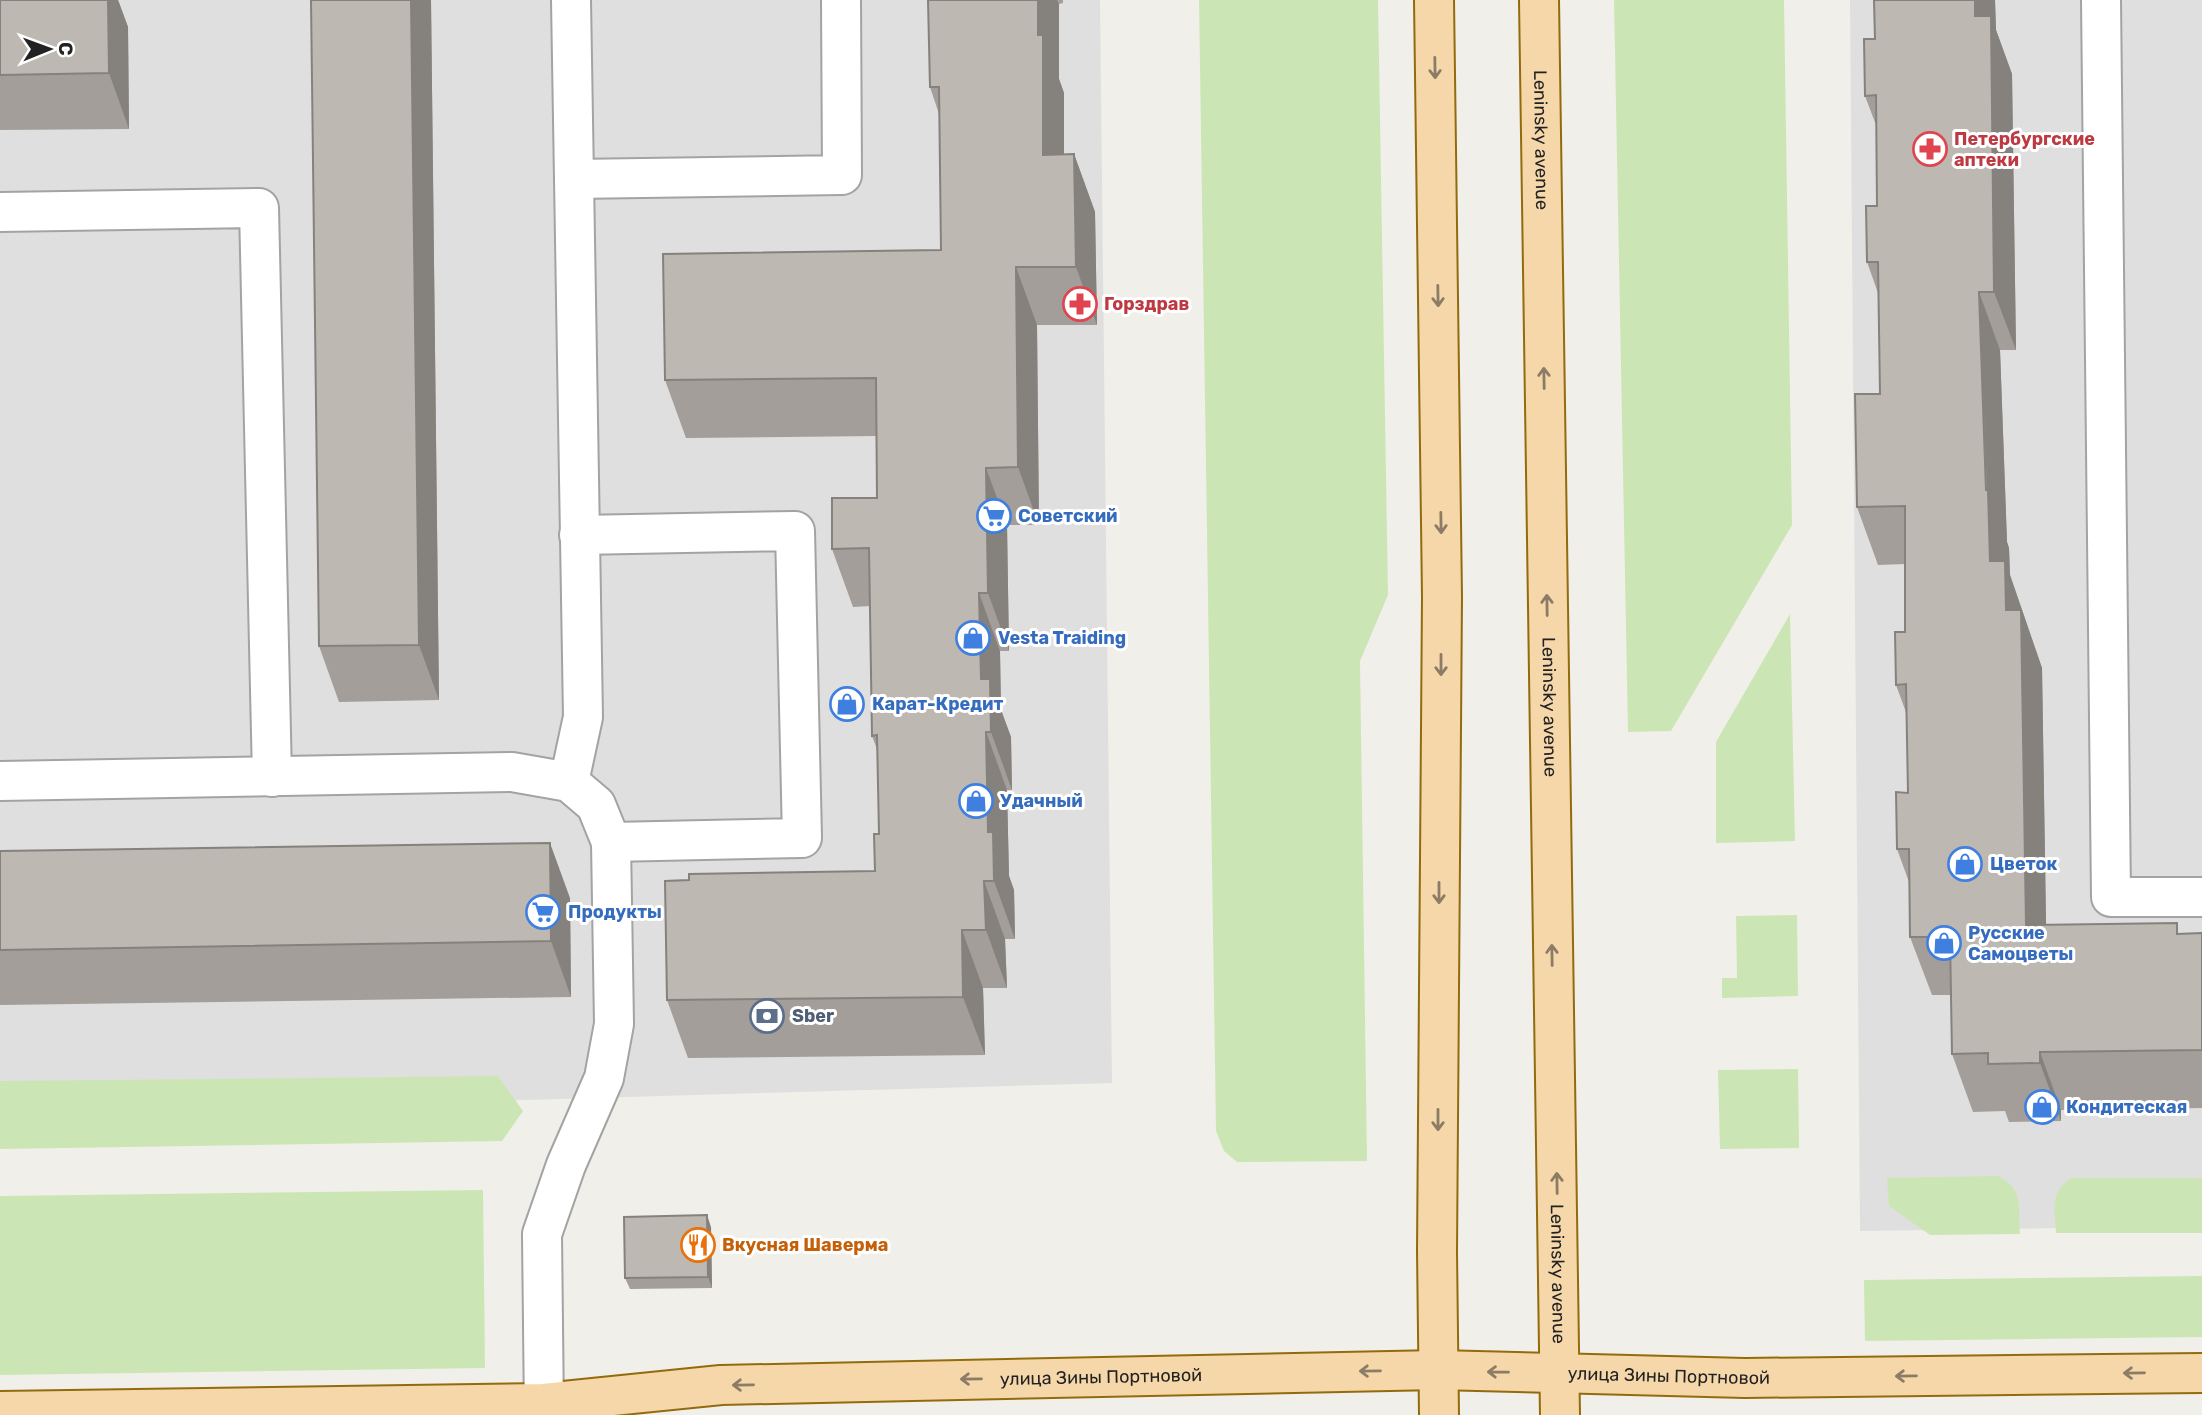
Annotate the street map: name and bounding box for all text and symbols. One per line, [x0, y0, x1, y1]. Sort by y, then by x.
north arrow [14, 14, 84, 84]
text: С [54, 42, 77, 56]
one-way arrow [1428, 56, 1442, 79]
street label: Leninsky avenue [1529, 70, 1553, 210]
place label: Петербургские аптеки [1954, 128, 2095, 171]
pharmacy icon: Петербургские аптеки [1911, 130, 1949, 168]
one-way arrow [1431, 284, 1444, 307]
pharmacy icon: Горздрав [1061, 285, 1099, 323]
place label: Горздрав [1104, 293, 1189, 315]
one-way arrow [1537, 367, 1551, 390]
supermarket icon: Советский [975, 497, 1013, 535]
place label: Советский [1018, 505, 1118, 527]
one-way arrow [1434, 511, 1447, 534]
one-way arrow [1540, 594, 1554, 617]
shop icon: Vesta Traiding [954, 619, 992, 657]
place label: Vesta Traiding [998, 627, 1126, 649]
street label: Leninsky avenue [1537, 637, 1562, 777]
one-way arrow [1434, 653, 1448, 676]
shop icon: Карат-Кредит [828, 685, 866, 723]
place label: Карат-Кредит [872, 693, 1004, 715]
shop icon: Удачный [957, 782, 995, 820]
place label: Удачный [1000, 790, 1083, 812]
shop icon: Цветок [1946, 845, 1984, 883]
place label: Цветок [1990, 853, 2058, 875]
one-way arrow [1432, 881, 1446, 904]
supermarket icon: Продукты [524, 893, 562, 931]
place label: Продукты [568, 901, 662, 923]
place label: Русские Самоцветы [1968, 922, 2073, 965]
shop icon: Русские Самоцветы [1925, 924, 1963, 962]
one-way arrow [1545, 944, 1559, 967]
bank icon: Sber [748, 997, 786, 1035]
place label: Sber [792, 1005, 834, 1027]
shop icon: Кондитеская [2023, 1088, 2061, 1126]
place label: Кондитеская [2066, 1096, 2187, 1118]
one-way arrow [1431, 1108, 1445, 1131]
one-way arrow [1550, 1171, 1564, 1194]
street label: Leninsky avenue [1546, 1204, 1570, 1344]
restaurant icon: Вкусная Шаверма [679, 1226, 717, 1264]
place label: Вкусная Шаверма [722, 1234, 888, 1256]
street label: улица Зины Портновой [1567, 1362, 1770, 1389]
street label: улица Зины Портновой [1000, 1364, 1202, 1390]
one-way arrow [1358, 1365, 1381, 1378]
one-way arrow [1487, 1365, 1510, 1378]
one-way arrow [2123, 1367, 2146, 1380]
one-way arrow [1895, 1369, 1918, 1383]
one-way arrow [959, 1373, 982, 1386]
one-way arrow [732, 1378, 755, 1391]

